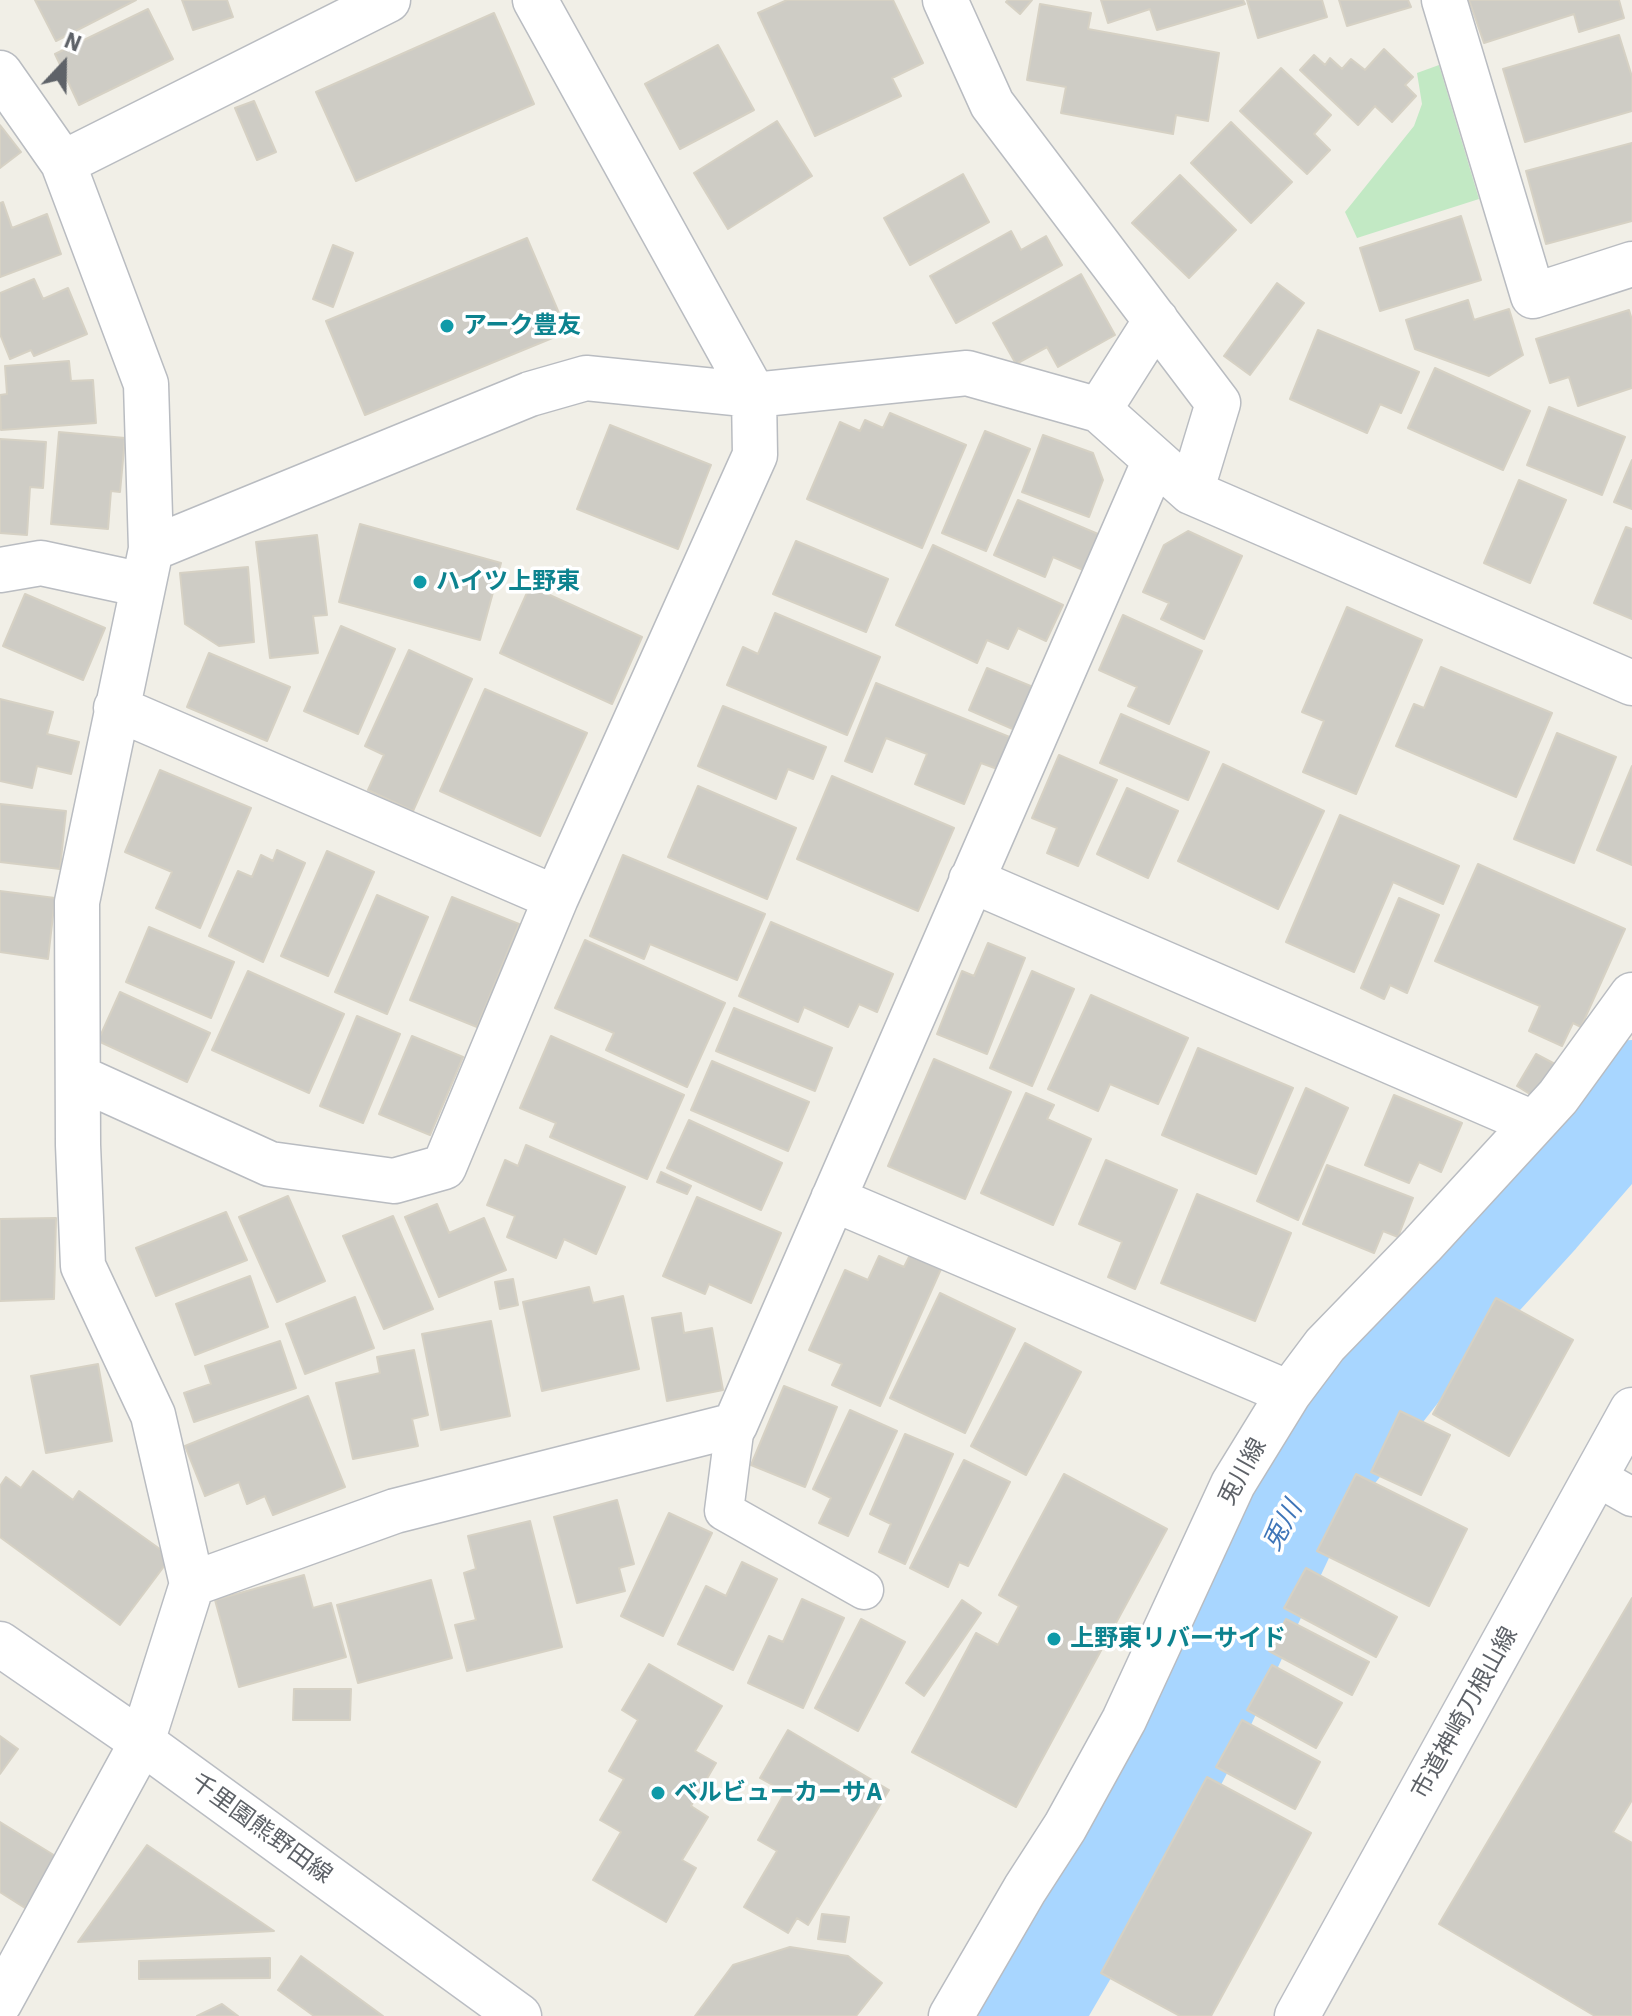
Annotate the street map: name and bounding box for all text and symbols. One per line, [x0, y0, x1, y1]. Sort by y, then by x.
north arrow [24, 24, 104, 104]
text: N [60, 25, 86, 58]
place label: アーク豊友 [463, 312, 582, 340]
marker: アーク豊友 [438, 317, 456, 335]
place label: ハイツ上野東 [436, 568, 580, 596]
marker: ハイツ上野東 [411, 573, 429, 591]
street label: 兎川線 [1213, 1434, 1273, 1510]
water label: 兎川 [1257, 1496, 1309, 1556]
street label: 市道神崎刀根山線 [1406, 1622, 1524, 1804]
place label: 上野東リバーサイド [1070, 1625, 1286, 1653]
marker: 上野東リバーサイド [1045, 1630, 1063, 1648]
street label: 千里園熊野田線 [185, 1768, 337, 1890]
place label: ベルビューカーサA [674, 1779, 882, 1807]
marker: ベルビューカーサA [649, 1784, 667, 1802]

